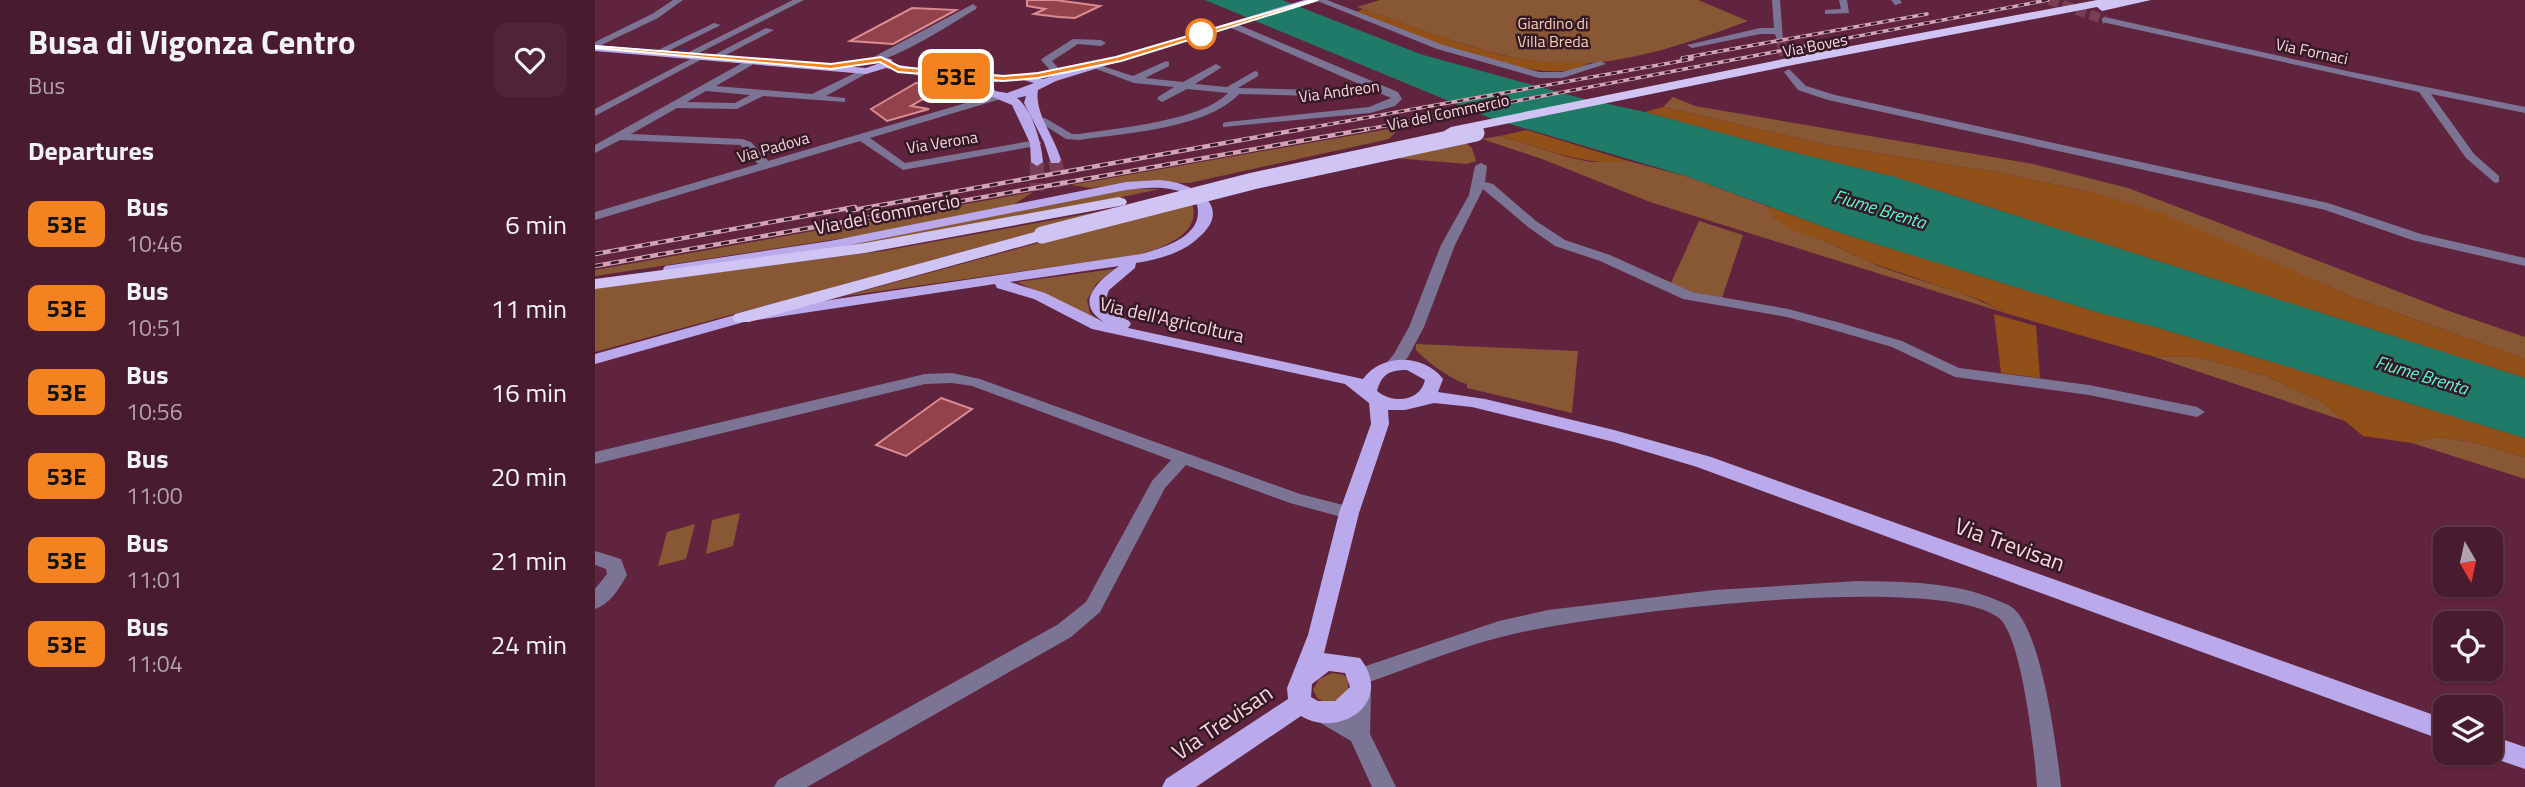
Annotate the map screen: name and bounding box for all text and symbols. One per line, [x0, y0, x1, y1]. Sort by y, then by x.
park label: Giardino di Villa Breda [1517, 11, 1589, 53]
text: Busa di Vigonza Centro [28, 17, 355, 67]
unlabelled marker [1186, 19, 1216, 49]
button: heart [493, 23, 567, 97]
street label: Via Boves [1781, 27, 1849, 63]
street label: Via Fornaci [2274, 32, 2350, 70]
line badge: 53E [916, 53, 996, 99]
text: 53E [936, 58, 976, 94]
text: Bus [28, 68, 65, 103]
street label: Via Andreon [1297, 73, 1381, 109]
street label: Via del Commercio [1385, 87, 1511, 137]
street label: Via Padova [734, 125, 812, 169]
street label: Via Verona [905, 125, 979, 159]
text: Departures [28, 131, 154, 170]
water label: Fiume Brenta [1830, 182, 1930, 236]
street label: Via del Commercio [812, 185, 962, 241]
text: Bus [126, 187, 168, 226]
text: 6 min [505, 205, 567, 244]
text: 53E [46, 206, 87, 242]
text: 10:46 [126, 226, 183, 261]
text: Bus [126, 271, 168, 310]
street label: Via dell'Agricoltura [1097, 288, 1248, 350]
text: 11 min [491, 289, 567, 328]
text: 53E [46, 290, 87, 326]
text: 10:51 [126, 310, 183, 345]
water label: Fiume Brenta [2372, 348, 2472, 402]
text: Bus [126, 355, 168, 394]
text: 16 min [491, 373, 567, 412]
text: 53E [46, 374, 87, 410]
text: 10:56 [126, 394, 183, 429]
text: Bus [126, 439, 168, 478]
text: 20 min [491, 457, 567, 496]
text: 53E [46, 458, 87, 494]
text: 11:00 [126, 478, 183, 513]
street label: Via Trevisan [1950, 508, 2070, 580]
text: Bus [126, 523, 168, 562]
north arrow [2433, 527, 2503, 597]
map controls [2433, 527, 2503, 765]
text: 21 min [491, 541, 567, 580]
text: 53E [46, 542, 87, 578]
text: 11:01 [126, 562, 183, 597]
text: Bus [126, 607, 168, 646]
button: locate [2433, 611, 2503, 681]
text: 24 min [491, 625, 567, 664]
text: 53E [46, 626, 87, 662]
text: 11:04 [126, 646, 183, 681]
street label: Via Trevisan [1165, 675, 1279, 769]
button: layers [2433, 695, 2503, 765]

